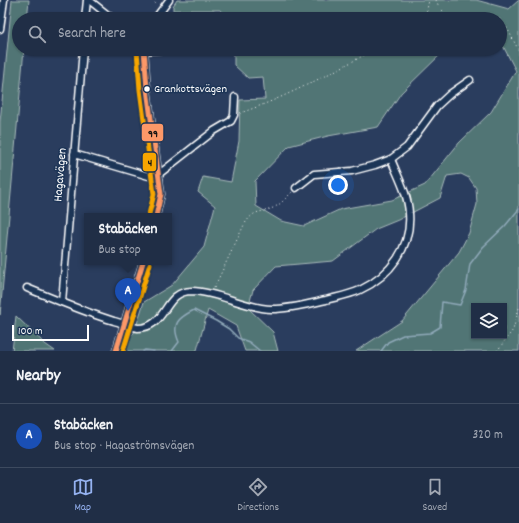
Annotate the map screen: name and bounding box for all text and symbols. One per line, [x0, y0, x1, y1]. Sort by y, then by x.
search box [12, 12, 507, 56]
icon: search [26, 23, 48, 45]
text: Search here [58, 23, 126, 45]
place label: Grankottsvägen [154, 81, 227, 98]
marker: Grankottsvägen [142, 84, 152, 94]
line badge: 99 [141, 123, 164, 142]
text: 99 [148, 127, 158, 143]
street label: Hagavägen [49, 147, 73, 203]
line badge: 4 [142, 152, 157, 172]
text: 4 [148, 156, 152, 172]
your location [328, 175, 348, 195]
popup [84, 213, 172, 265]
text: Stabäcken [99, 219, 157, 241]
text: Bus stop [99, 241, 141, 260]
pin: A [115, 278, 141, 311]
map controls [471, 303, 507, 339]
button: layers [471, 303, 507, 339]
scale bar [12, 323, 89, 342]
text: 100 m [18, 324, 42, 340]
text: Nearby [16, 365, 60, 389]
text: Stabäcken [54, 415, 113, 437]
text: A [25, 426, 33, 445]
text: 320 m [473, 426, 503, 445]
text: Bus stop · Hagaströmsvägen [54, 437, 194, 456]
tab: Map [72, 476, 94, 516]
tab: Directions [237, 476, 279, 516]
tab: Saved [423, 476, 447, 516]

